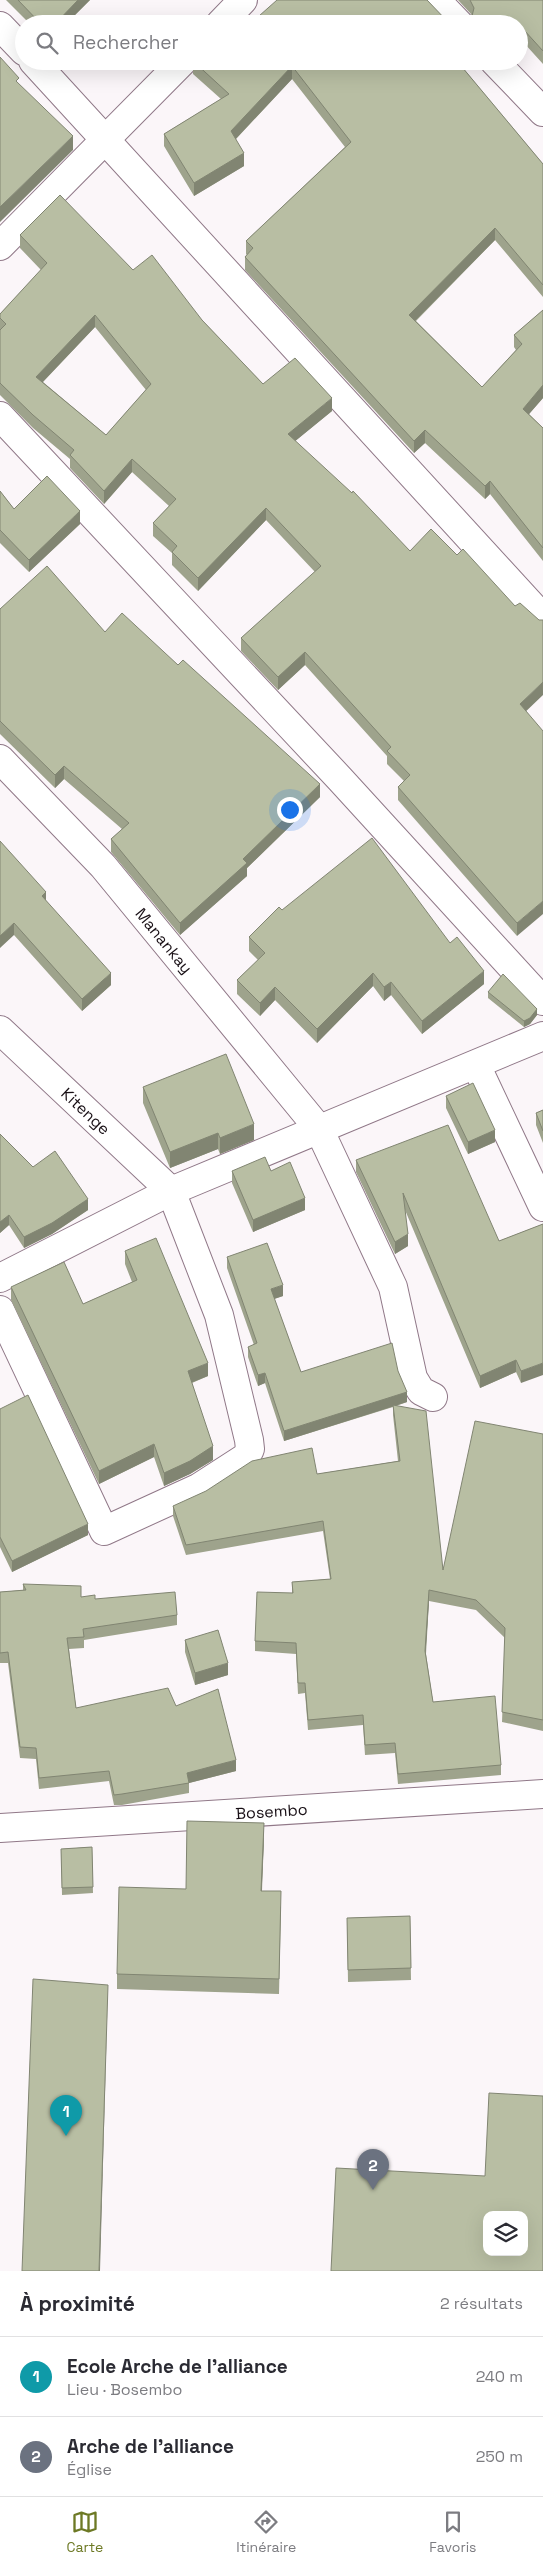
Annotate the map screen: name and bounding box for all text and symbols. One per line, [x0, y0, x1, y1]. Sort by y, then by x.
search box [15, 15, 528, 70]
icon: search [33, 29, 61, 57]
text: Rechercher [73, 30, 179, 55]
your location [277, 797, 303, 823]
street label: Manankay [131, 903, 197, 978]
street label: Kitenge [57, 1083, 115, 1139]
street label: Bosembo [235, 1798, 308, 1824]
pin: 1 [50, 2095, 82, 2136]
pin: 2 [357, 2149, 389, 2190]
map controls [483, 2211, 528, 2256]
button: layers [483, 2211, 528, 2256]
text: À proximité [20, 2290, 135, 2317]
text: 2 résultats [440, 2293, 523, 2314]
text: Ecole Arche de l'alliance [67, 2354, 288, 2379]
text: 1 [32, 2366, 40, 2387]
text: 240 m [476, 2366, 523, 2387]
text: Lieu · Bosembo [67, 2379, 182, 2400]
text: Arche de l'alliance [67, 2434, 234, 2459]
text: 2 [31, 2446, 41, 2467]
text: 250 m [476, 2446, 523, 2467]
text: Église [67, 2459, 112, 2480]
tab: Carte [67, 2508, 103, 2556]
tab: Itinéraire [236, 2508, 296, 2556]
tab: Favoris [429, 2508, 476, 2556]

